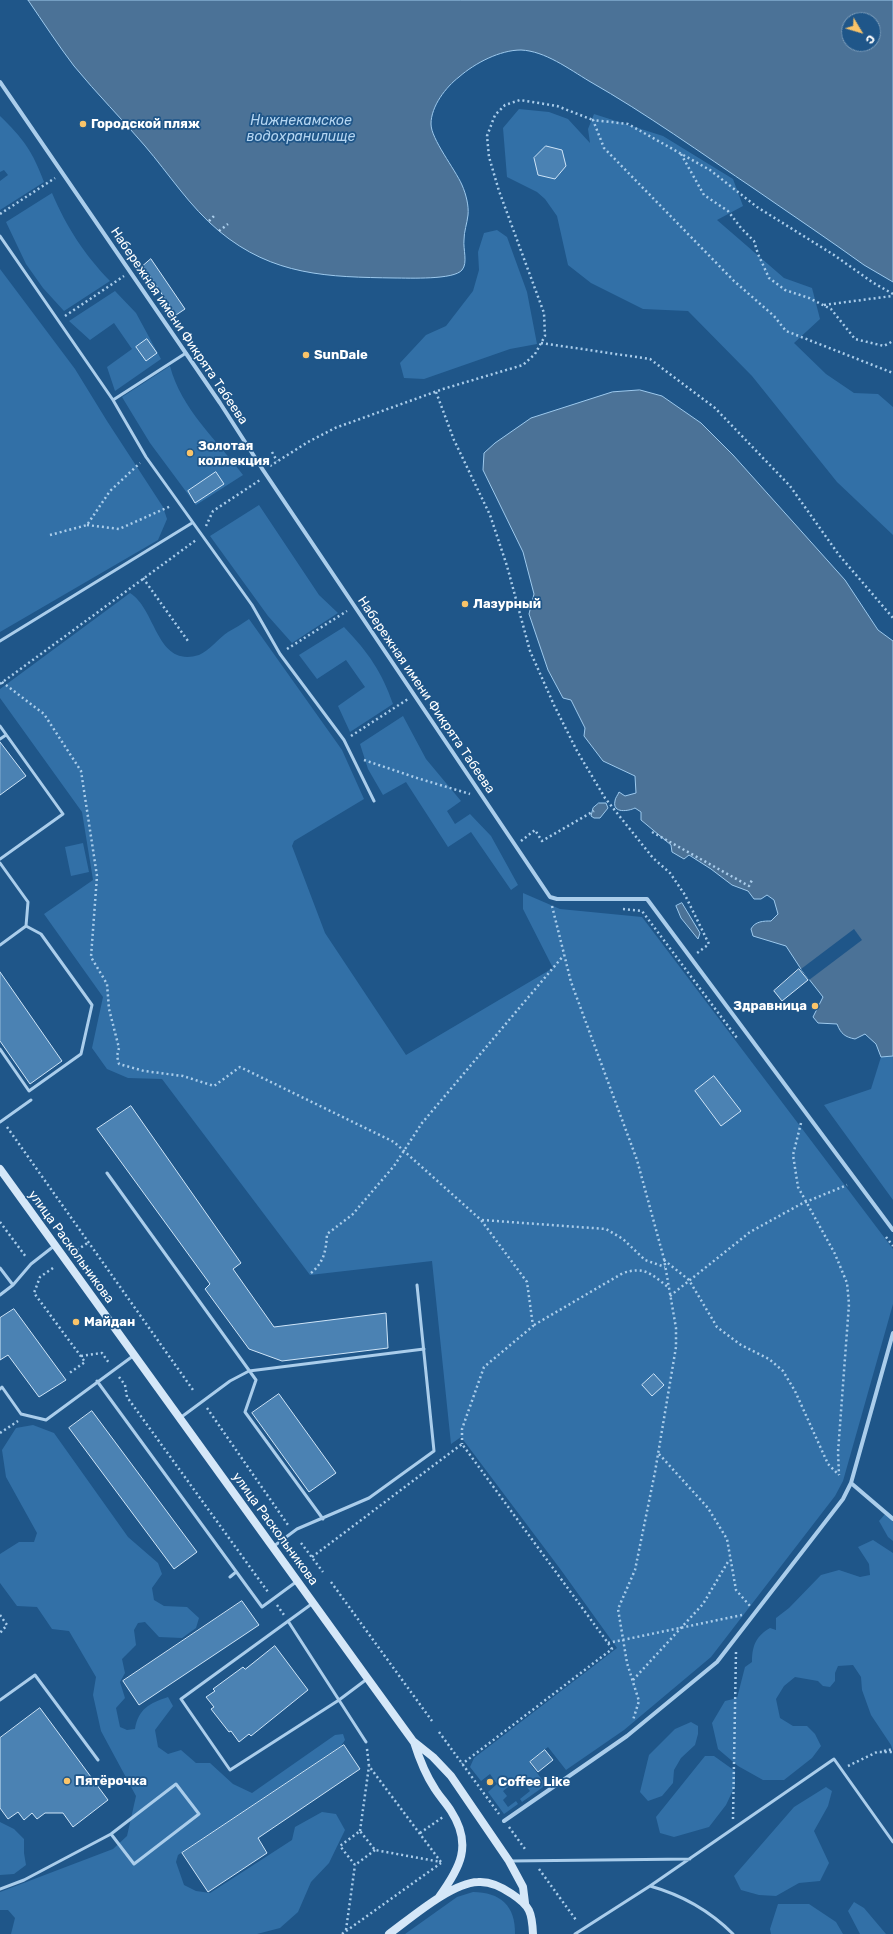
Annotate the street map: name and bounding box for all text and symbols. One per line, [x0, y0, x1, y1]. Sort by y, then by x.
north arrow [841, 12, 881, 52]
text: С [863, 32, 878, 46]
water label: Нижнекамское водохранилище [247, 113, 355, 146]
place label: Городской пляж [91, 116, 200, 132]
marker: Городской пляж [78, 119, 88, 129]
street label: Набережная имени Фикрята Табеева [107, 225, 251, 427]
place label: SunDale [314, 347, 368, 363]
marker: SunDale [301, 350, 311, 360]
place label: Золотая коллекция [198, 438, 270, 469]
marker: Золотая коллекция [185, 448, 195, 458]
street label: Набережная имени Фикрята Табеева [354, 594, 498, 796]
place label: Лазурный [473, 596, 541, 612]
marker: Лазурный [460, 599, 470, 609]
place label: Здравница [733, 998, 807, 1014]
marker: Здравница [810, 1001, 820, 1011]
street label: улица Раскольникова [25, 1188, 117, 1306]
place label: Майдан [84, 1314, 135, 1330]
marker: Майдан [71, 1317, 81, 1327]
street label: улица Раскольникова [229, 1470, 321, 1588]
place label: Пятёрочка [75, 1773, 147, 1789]
place label: Coffee Like [498, 1774, 570, 1790]
marker: Пятёрочка [62, 1776, 72, 1786]
marker: Coffee Like [485, 1777, 495, 1787]

